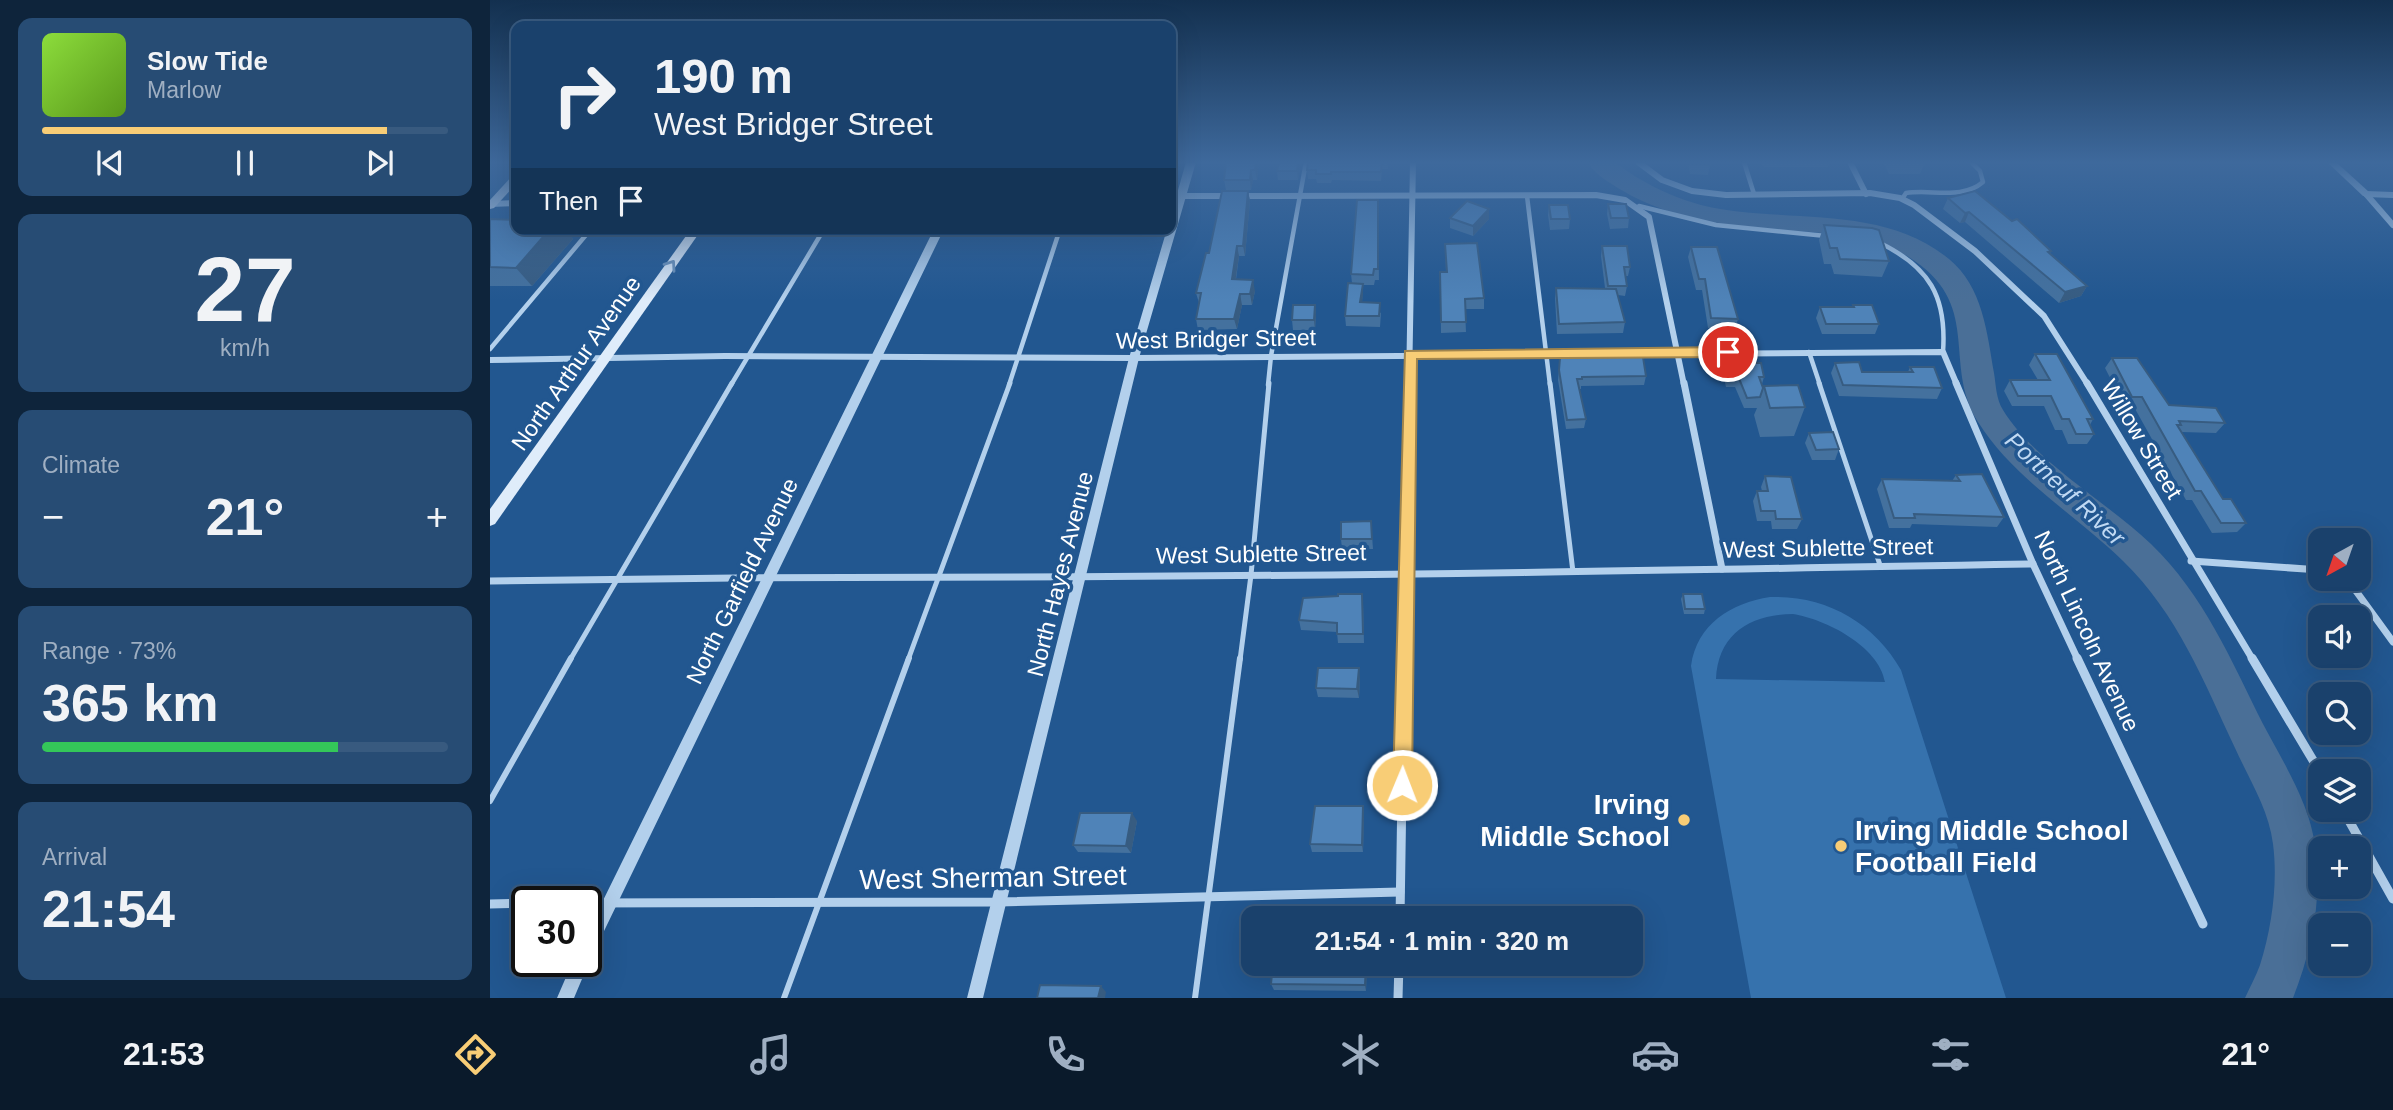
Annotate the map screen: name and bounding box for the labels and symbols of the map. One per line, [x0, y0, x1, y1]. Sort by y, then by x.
one-way arrow [663, 260, 675, 273]
street label: North Arthur Avenue [506, 271, 646, 455]
pin [1698, 322, 1758, 382]
street label: West Bridger Street [1116, 324, 1317, 354]
street label: Willow Street [2096, 375, 2188, 504]
water label: Portneuf River [2000, 426, 2131, 552]
street label: North Hayes Avenue [1022, 469, 1098, 679]
street label: North Garfield Avenue [681, 474, 803, 688]
street label: North Lincoln Avenue [2029, 527, 2145, 735]
north arrow [2308, 528, 2371, 592]
street label: West Sublette Street [1723, 533, 1934, 563]
street label: West Sublette Street [1156, 539, 1367, 569]
position arrow [1365, 748, 1439, 822]
place label: Irving Middle School [1480, 789, 1670, 852]
marker: Irving Middle School [1676, 812, 1692, 828]
place label: Irving Middle School Football Field [1855, 815, 2129, 878]
marker: Irving Middle School Football Field [1833, 838, 1849, 854]
street label: West Sherman Street [859, 860, 1127, 895]
speed limit sign: 30 [511, 886, 602, 977]

